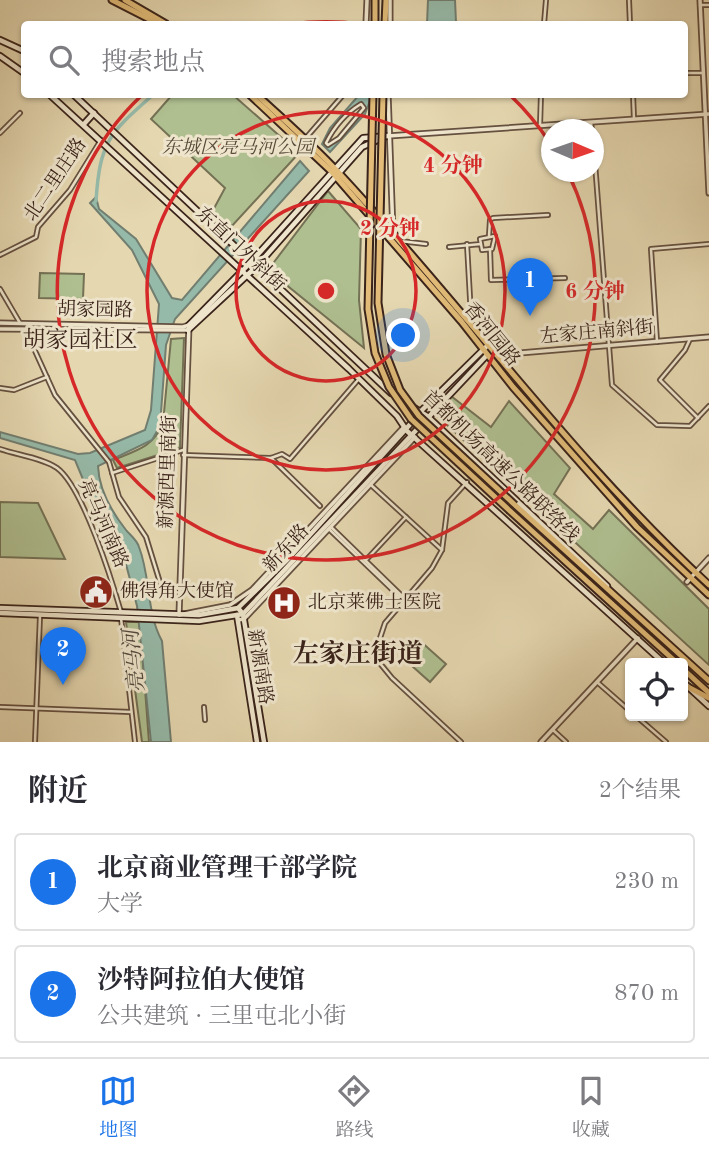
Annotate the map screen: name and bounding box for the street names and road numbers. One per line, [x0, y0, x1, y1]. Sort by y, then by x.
street label: 北二里庄路 [20, 134, 90, 225]
street label: 东直门外斜街 [192, 202, 290, 296]
street label: 香河园路 [460, 298, 524, 371]
street label: 胡家园路 [57, 299, 133, 321]
street label: 左家庄南斜街 [539, 316, 655, 347]
street label: 首都机场高速公路联络线 [418, 385, 584, 546]
street label: 新源西里南街 [155, 415, 180, 529]
street label: 亮马河南路 [74, 476, 133, 571]
street label: 新东路 [259, 520, 313, 576]
street label: 新源南路 [244, 628, 277, 706]

